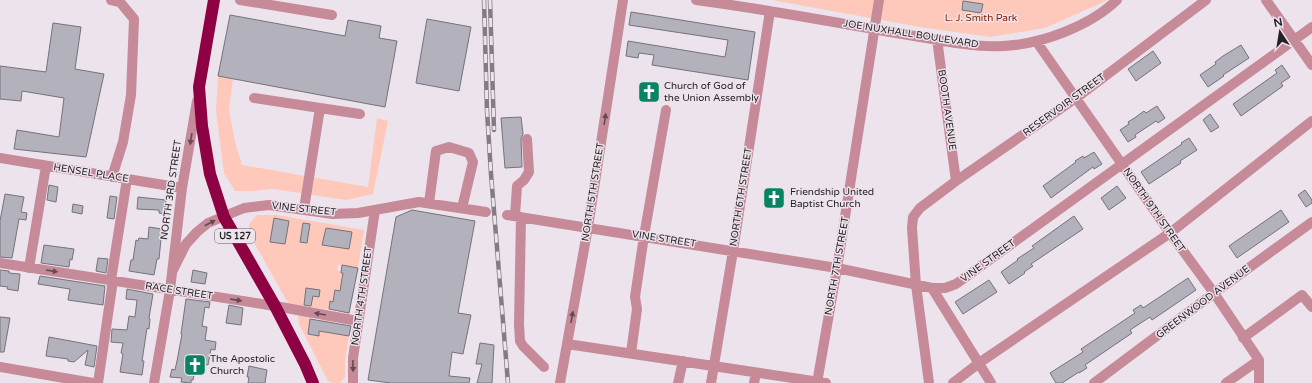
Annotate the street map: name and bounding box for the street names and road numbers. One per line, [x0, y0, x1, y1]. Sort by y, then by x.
street label: JOE NUXHALL BOULEVARD [843, 17, 979, 51]
street label: BOOTH AVENUE [935, 69, 959, 151]
street label: RESERVOIR STREET [1021, 71, 1107, 139]
street label: NORTH 3RD STREET [158, 139, 184, 241]
street label: NORTH 5TH STREET [579, 142, 607, 242]
street label: NORTH 6TH STREET [727, 147, 755, 247]
street label: HENSEL PLACE [53, 161, 129, 185]
street label: NORTH 9TH STREET [1120, 166, 1188, 254]
street label: VINE STREET [271, 200, 337, 218]
street label: NORTH 7TH STREET [822, 216, 852, 316]
street label: VINE STREET [631, 228, 697, 250]
road number: US 127 [215, 229, 255, 243]
street label: VINE STREET [958, 237, 1018, 285]
street label: NORTH 4TH STREET [349, 246, 375, 346]
street label: GREENWOOD AVENUE [1154, 263, 1252, 341]
street label: RACE STREET [144, 280, 214, 302]

